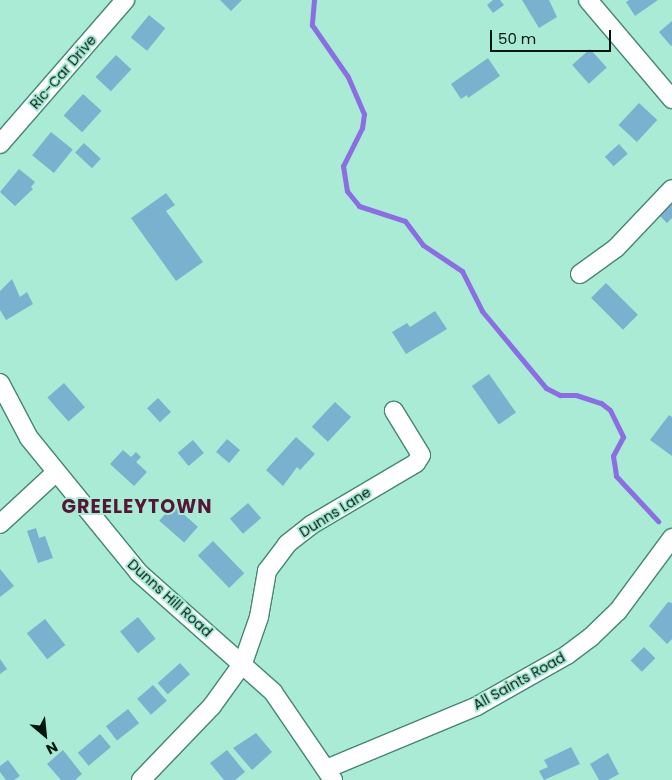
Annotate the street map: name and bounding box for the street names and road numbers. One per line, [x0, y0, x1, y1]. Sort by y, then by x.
street label: Ric-Car Drive [26, 32, 100, 112]
street label: Dunns Lane [296, 483, 374, 541]
street label: Dunns Hill Road [124, 556, 216, 640]
street label: All Saints Road [470, 649, 568, 713]

